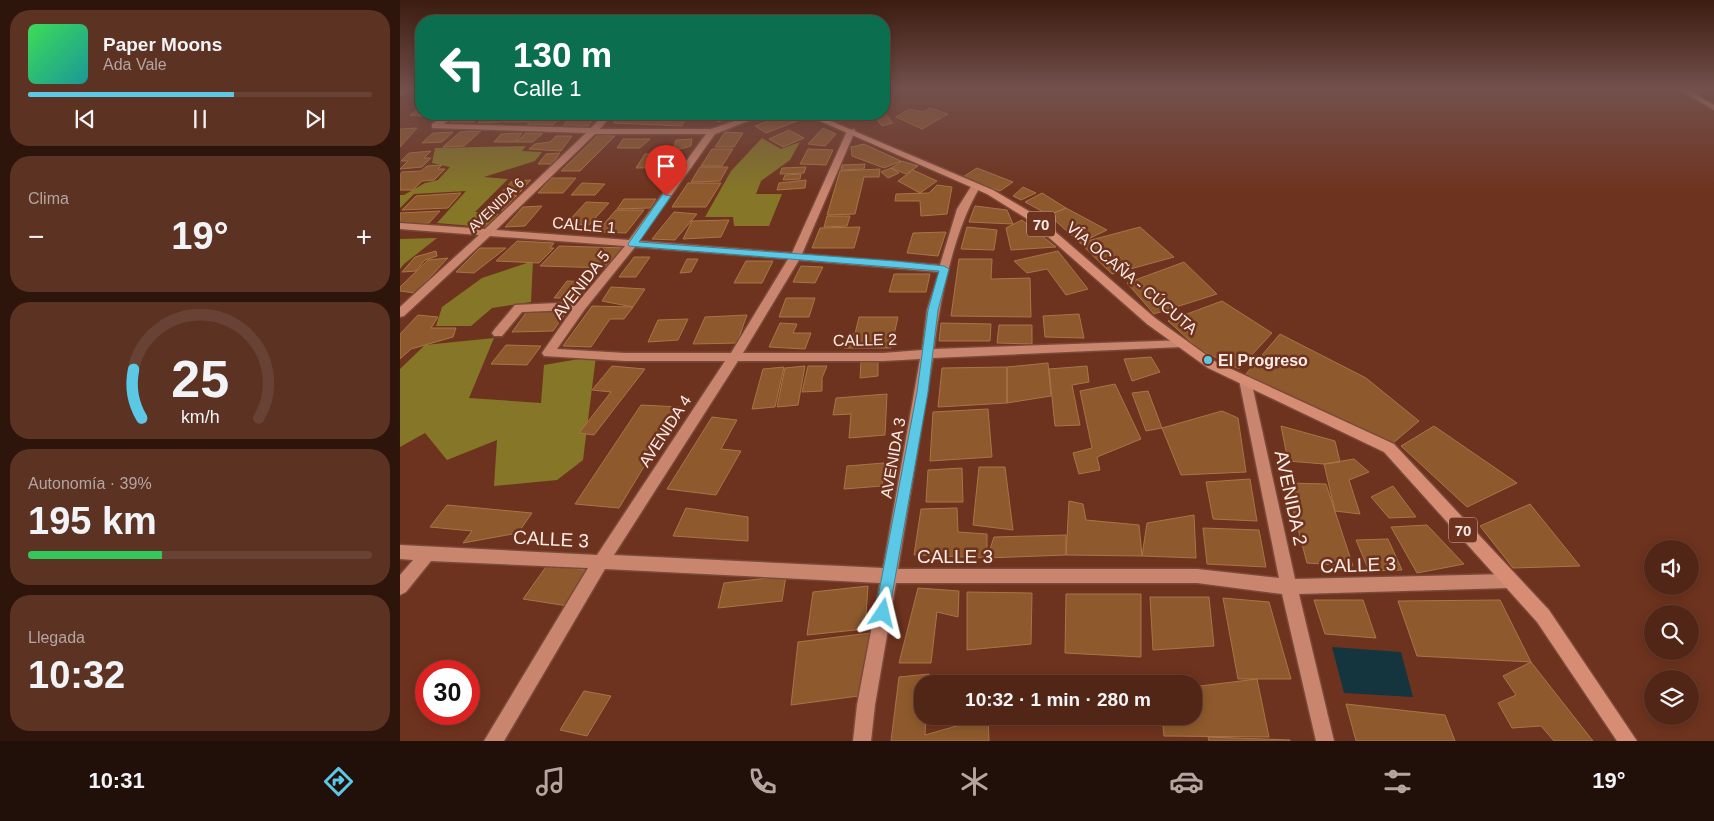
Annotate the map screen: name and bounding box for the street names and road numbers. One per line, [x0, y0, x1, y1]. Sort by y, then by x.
street label: AVENIDA 6 [465, 174, 527, 236]
road number: 70 [1027, 212, 1055, 236]
street label: CALLE 1 [551, 214, 617, 236]
street label: VÍA OCAÑA - CÚCUTA [1063, 217, 1202, 338]
street label: AVENIDA 5 [549, 248, 613, 322]
street label: CALLE 2 [833, 331, 897, 349]
street label: AVENIDA 4 [636, 392, 694, 470]
street label: AVENIDA 3 [878, 416, 908, 500]
street label: AVENIDA 2 [1271, 448, 1311, 548]
road number: 70 [1449, 518, 1477, 542]
street label: CALLE 3 [512, 527, 590, 551]
street label: CALLE 3 [917, 546, 993, 567]
street label: CALLE 3 [1320, 553, 1396, 577]

